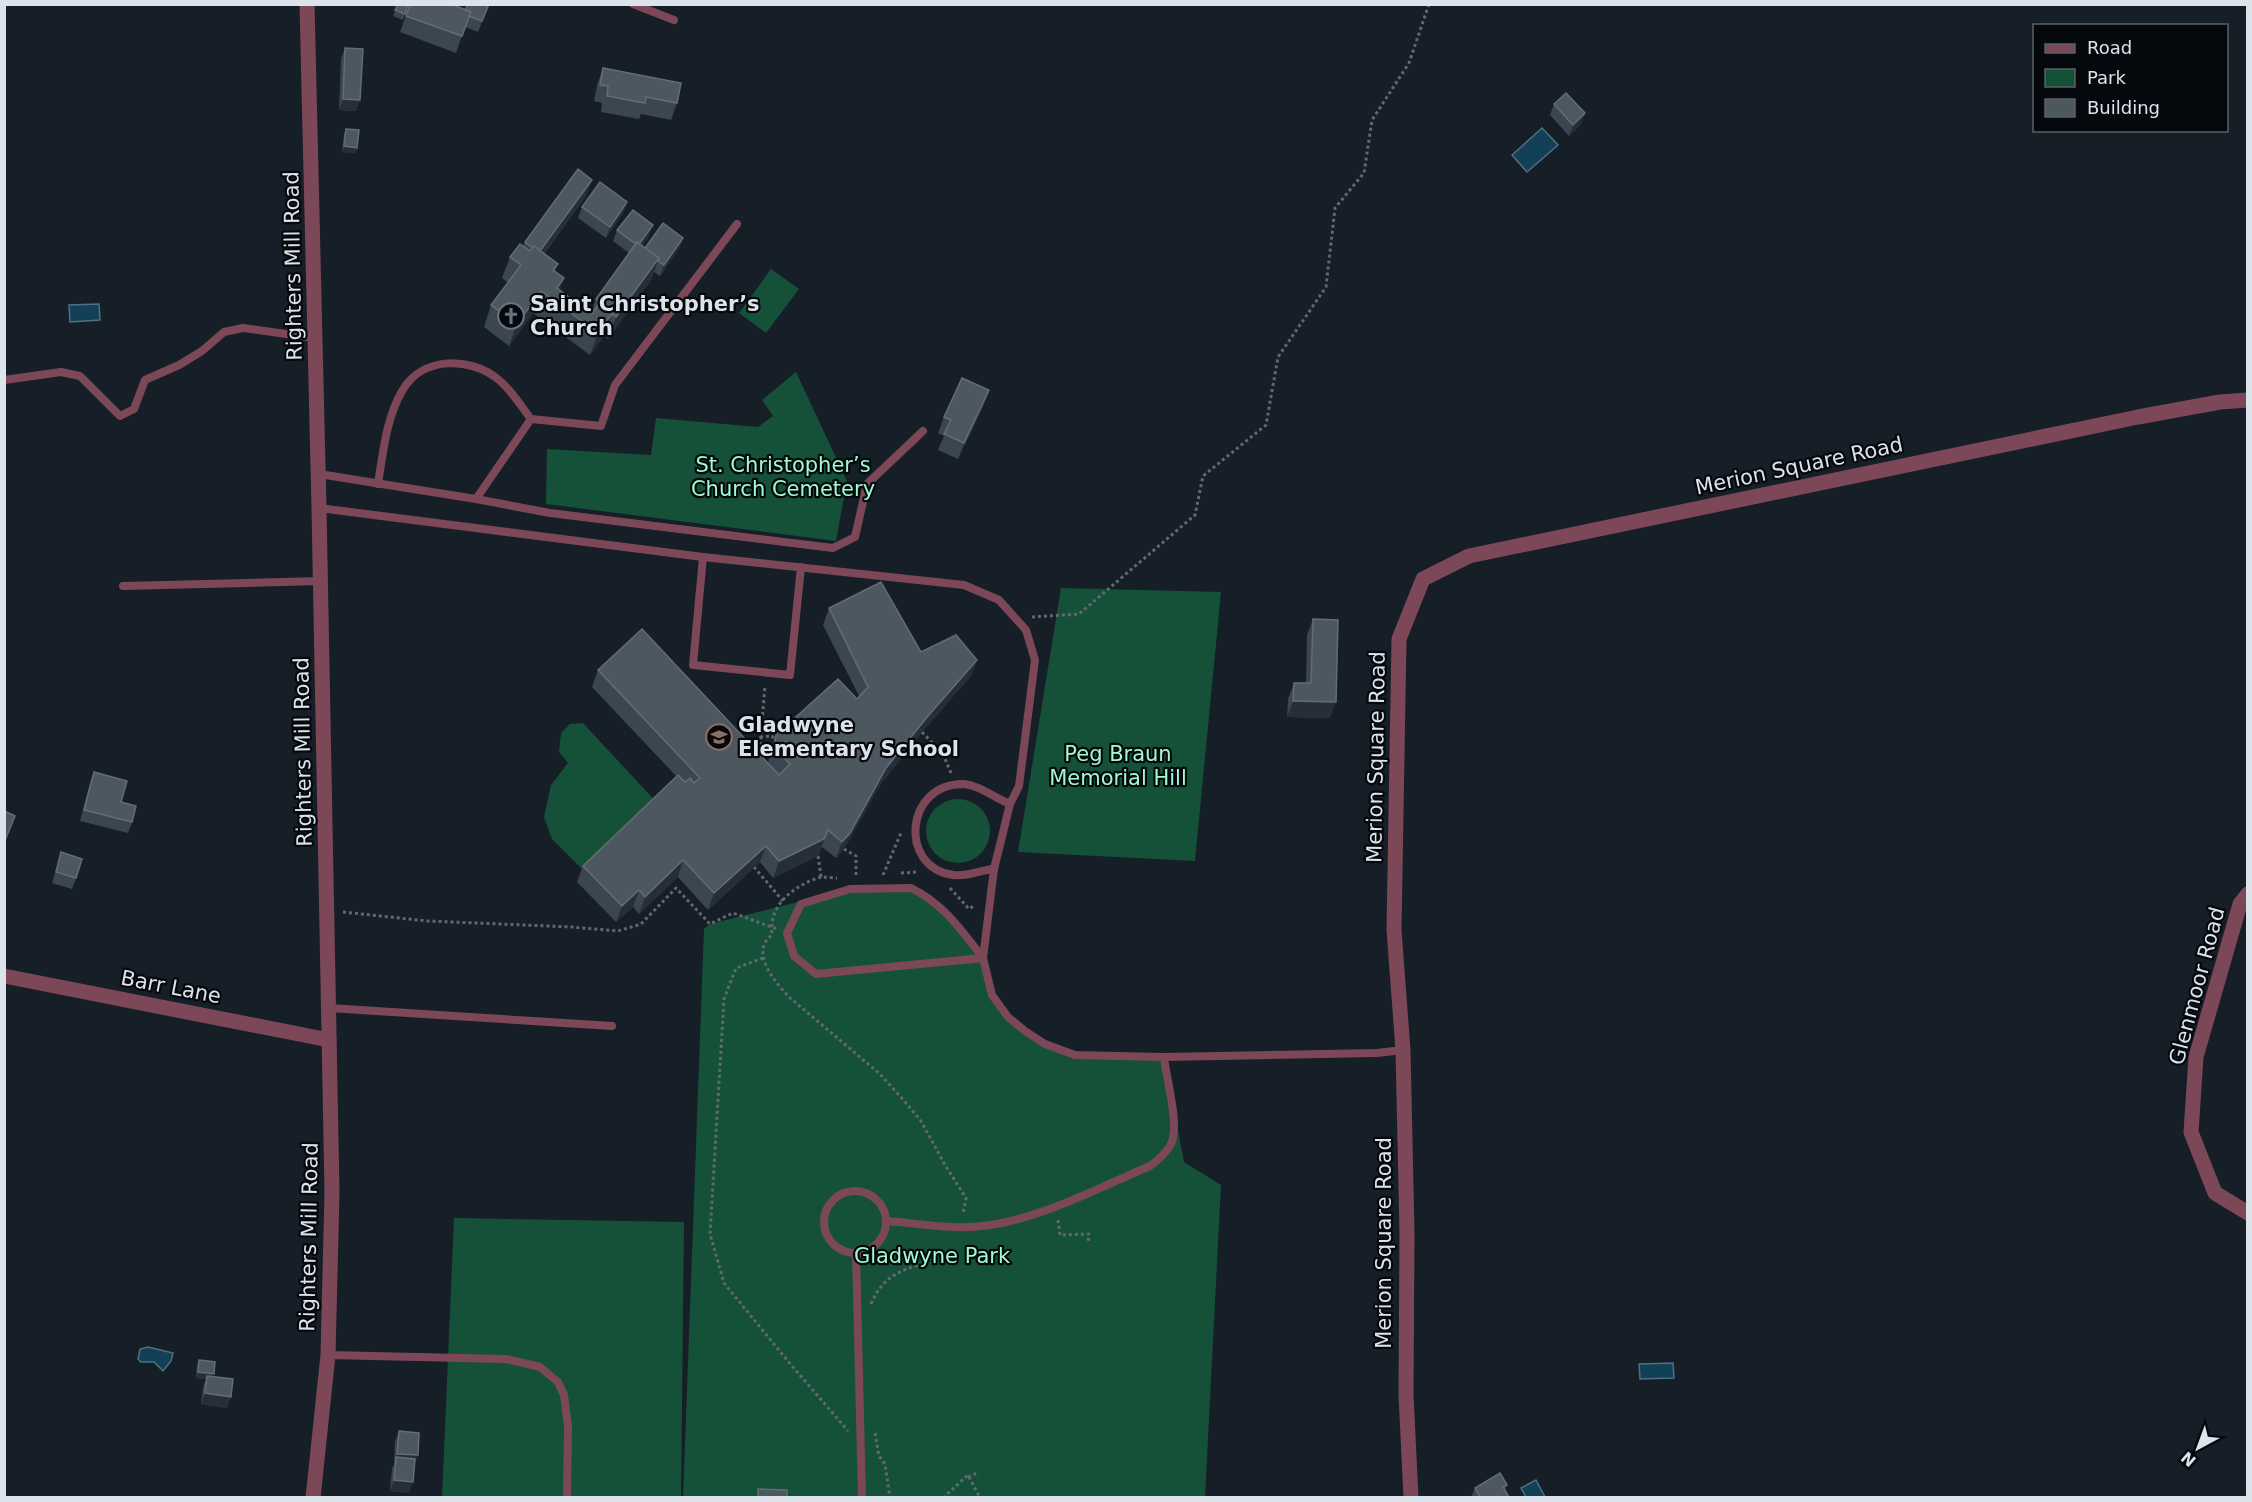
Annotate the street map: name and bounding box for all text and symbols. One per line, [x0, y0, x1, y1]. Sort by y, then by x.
legend [2033, 24, 2228, 132]
text: Road [2087, 37, 2132, 58]
text: Park [2087, 67, 2126, 88]
text: Building [2087, 97, 2160, 118]
street label: Righters Mill Road [279, 171, 307, 361]
place label: Saint Christopher’s Church [530, 292, 760, 340]
church icon: Saint Christopher’s Church [496, 301, 526, 331]
street label: Merion Square Road [1693, 432, 1905, 500]
park label: St. Christopher’s Church Cemetery [691, 453, 875, 501]
street label: Merion Square Road [1362, 651, 1390, 863]
street label: Righters Mill Road [289, 657, 317, 847]
place label: Gladwyne Elementary School [738, 713, 959, 761]
school or university icon: Gladwyne Elementary School [704, 722, 734, 752]
park label: Peg Braun Memorial Hill [1049, 742, 1187, 790]
street label: Glenmoor Road [2164, 904, 2230, 1068]
street label: Barr Lane [119, 966, 223, 1008]
street label: Merion Square Road [1372, 1137, 1396, 1349]
street label: Righters Mill Road [295, 1142, 323, 1332]
park label: Gladwyne Park [854, 1244, 1011, 1268]
north arrow [2168, 1418, 2228, 1478]
text: N [2177, 1447, 2200, 1471]

